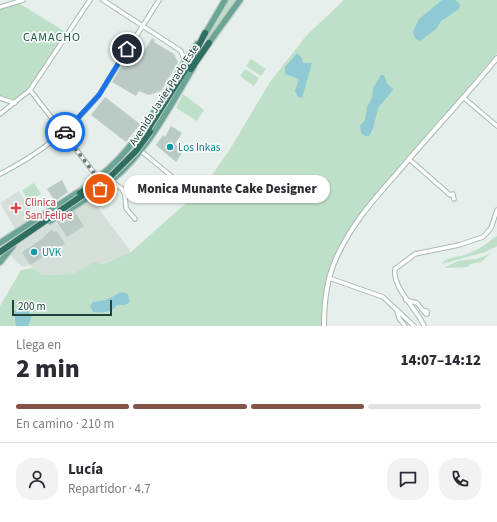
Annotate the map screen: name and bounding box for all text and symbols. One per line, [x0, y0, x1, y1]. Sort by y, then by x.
district label: CAMACHO [23, 29, 81, 46]
pin [110, 32, 144, 66]
icon: home [116, 38, 138, 60]
street label: Avenida Javier Prado Este [126, 41, 203, 149]
courier [45, 112, 85, 152]
icon: car [54, 121, 76, 143]
place label: Los Inkas [178, 140, 221, 155]
marker: Los Inkas [165, 142, 175, 152]
pin [83, 172, 117, 206]
callout: Monica Munante Cake Designer [124, 175, 330, 203]
icon: bag [89, 178, 111, 200]
text: Monica Munante Cake Designer [137, 180, 317, 198]
place label: Clinica San Felipe [25, 195, 73, 223]
marker: Clinica San Felipe [10, 202, 22, 214]
place label: UVK [42, 245, 62, 260]
marker: UVK [29, 247, 39, 257]
scale bar [12, 298, 112, 317]
text: 200 m [18, 299, 46, 314]
text: Llega en [16, 336, 61, 354]
text: 2 min [16, 350, 80, 387]
text: 14:07–14:12 [400, 350, 481, 371]
text: En camino · 210 m [16, 415, 114, 433]
button: person [16, 458, 58, 500]
button: chat [387, 458, 429, 500]
button: phone [439, 458, 481, 500]
text: Lucía [68, 459, 103, 480]
text: Repartidor · 4.7 [68, 480, 151, 498]

